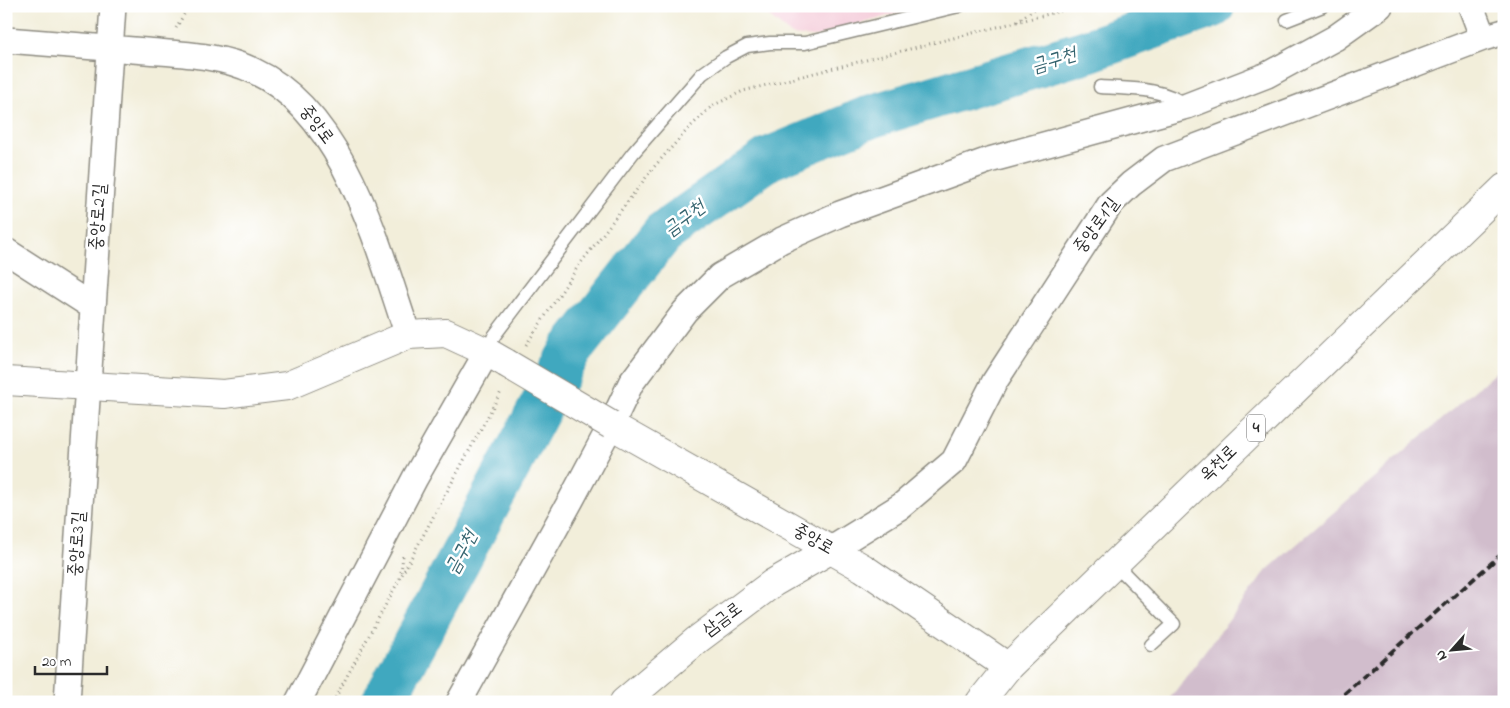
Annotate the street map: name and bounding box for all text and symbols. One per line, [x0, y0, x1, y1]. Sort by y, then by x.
water label: 금구천 [1028, 41, 1082, 81]
street label: 중앙로 [293, 100, 339, 150]
street label: 중앙로2길 [84, 182, 114, 251]
street label: 중앙로1길 [1068, 192, 1127, 259]
water label: 금구천 [659, 193, 713, 244]
road number: 4 [1247, 414, 1265, 442]
street label: 옥천로 [1194, 440, 1244, 488]
street label: 중앙로3길 [63, 510, 93, 578]
street label: 중앙로 [788, 518, 838, 562]
water label: 금구천 [439, 525, 485, 580]
street label: 삼금로 [698, 597, 748, 643]
north arrow [1428, 626, 1478, 676]
scale bar [35, 643, 108, 675]
text: N [1430, 646, 1453, 664]
text: 20 m [42, 651, 72, 673]

